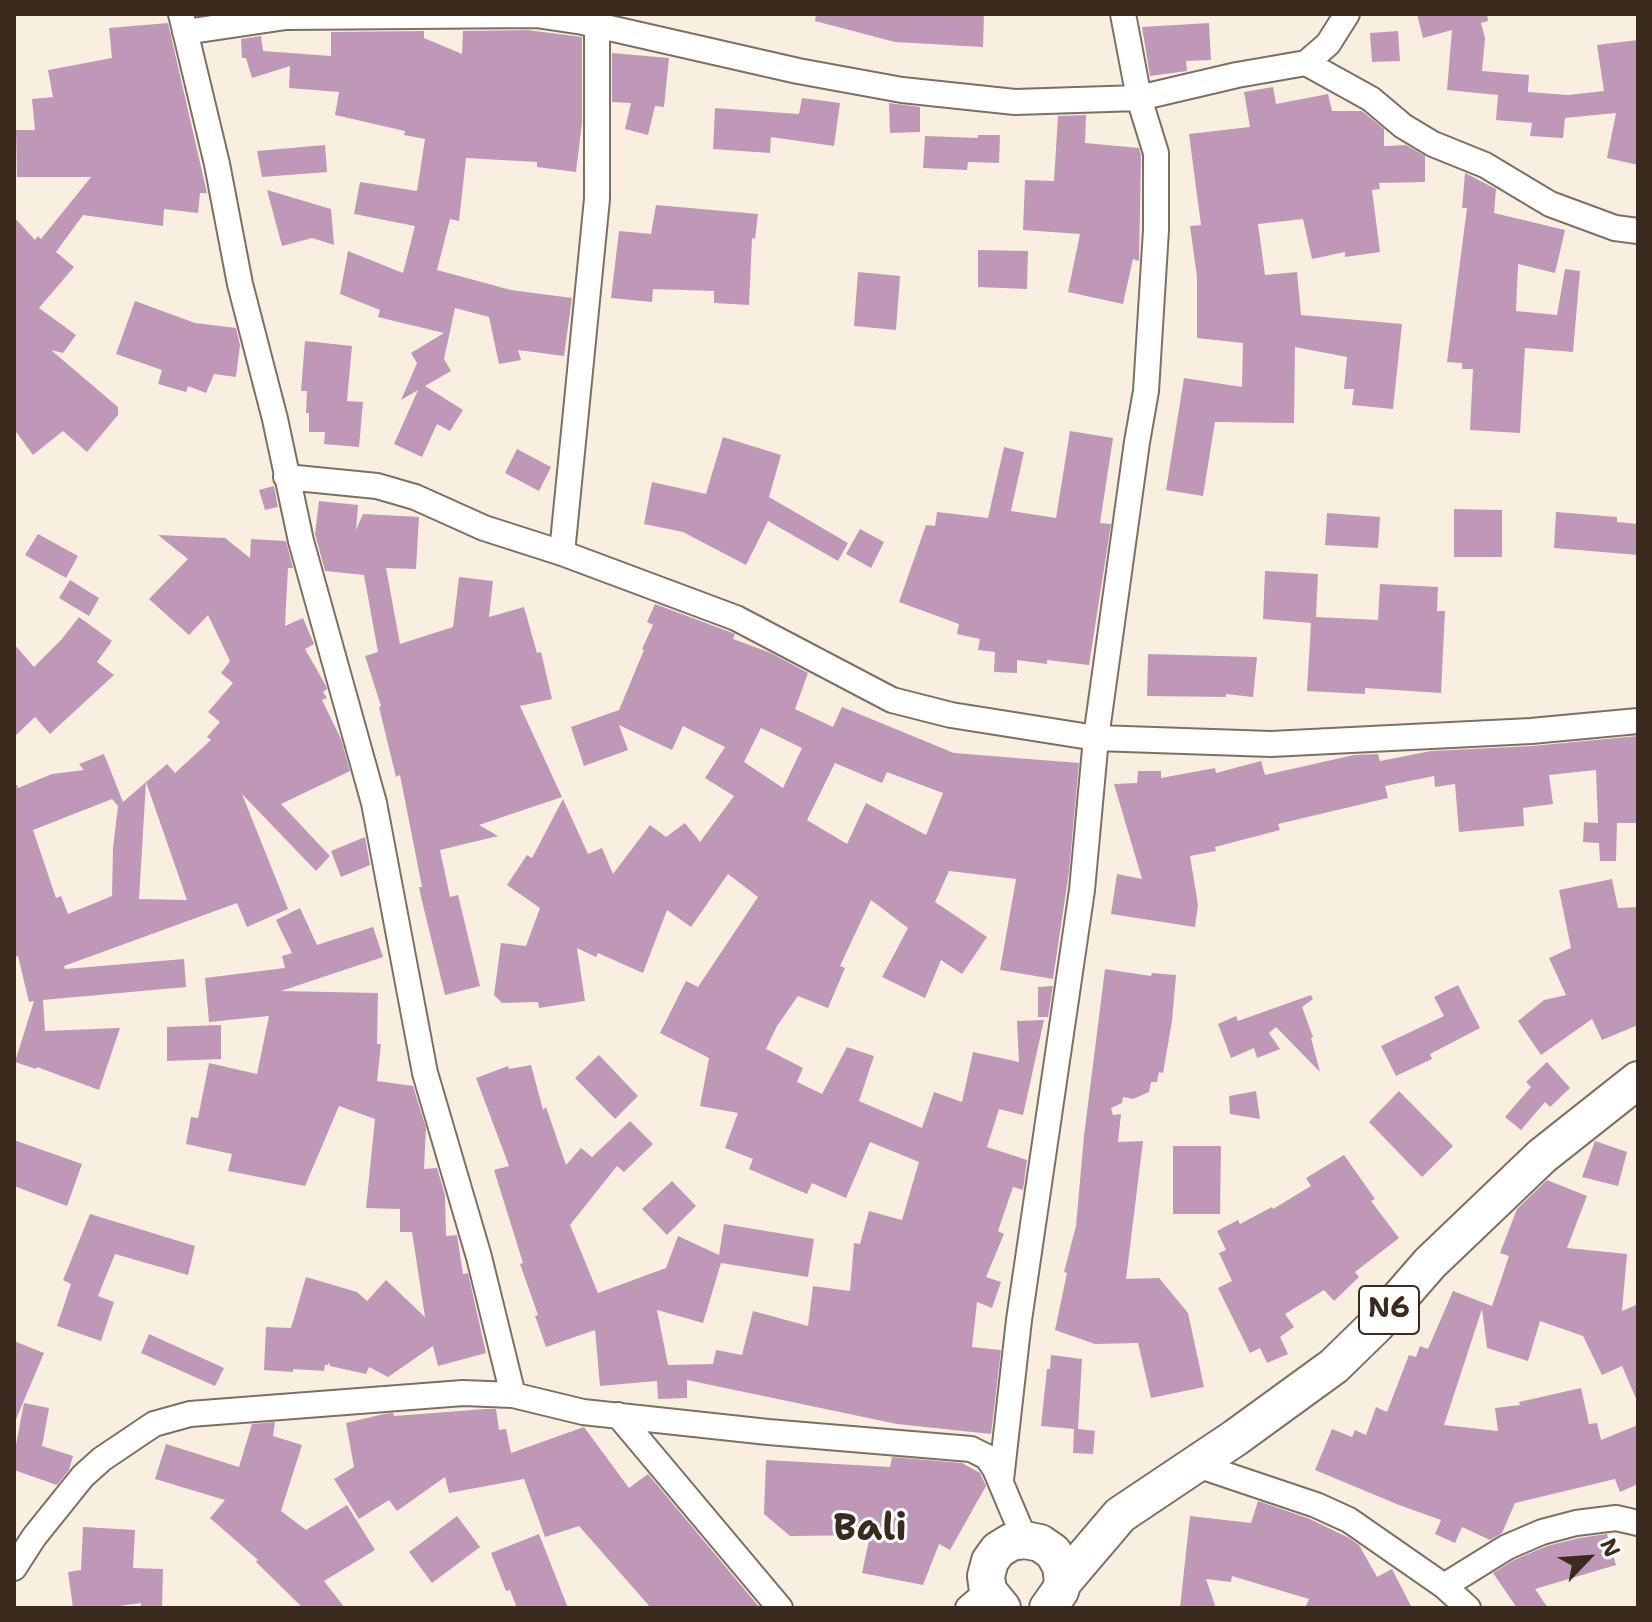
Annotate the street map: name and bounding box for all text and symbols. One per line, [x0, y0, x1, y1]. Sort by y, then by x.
road number: N6 [1359, 1286, 1419, 1334]
district label: Bali [833, 1507, 907, 1553]
north arrow [1548, 1518, 1628, 1598]
text: N [1593, 1534, 1627, 1562]

